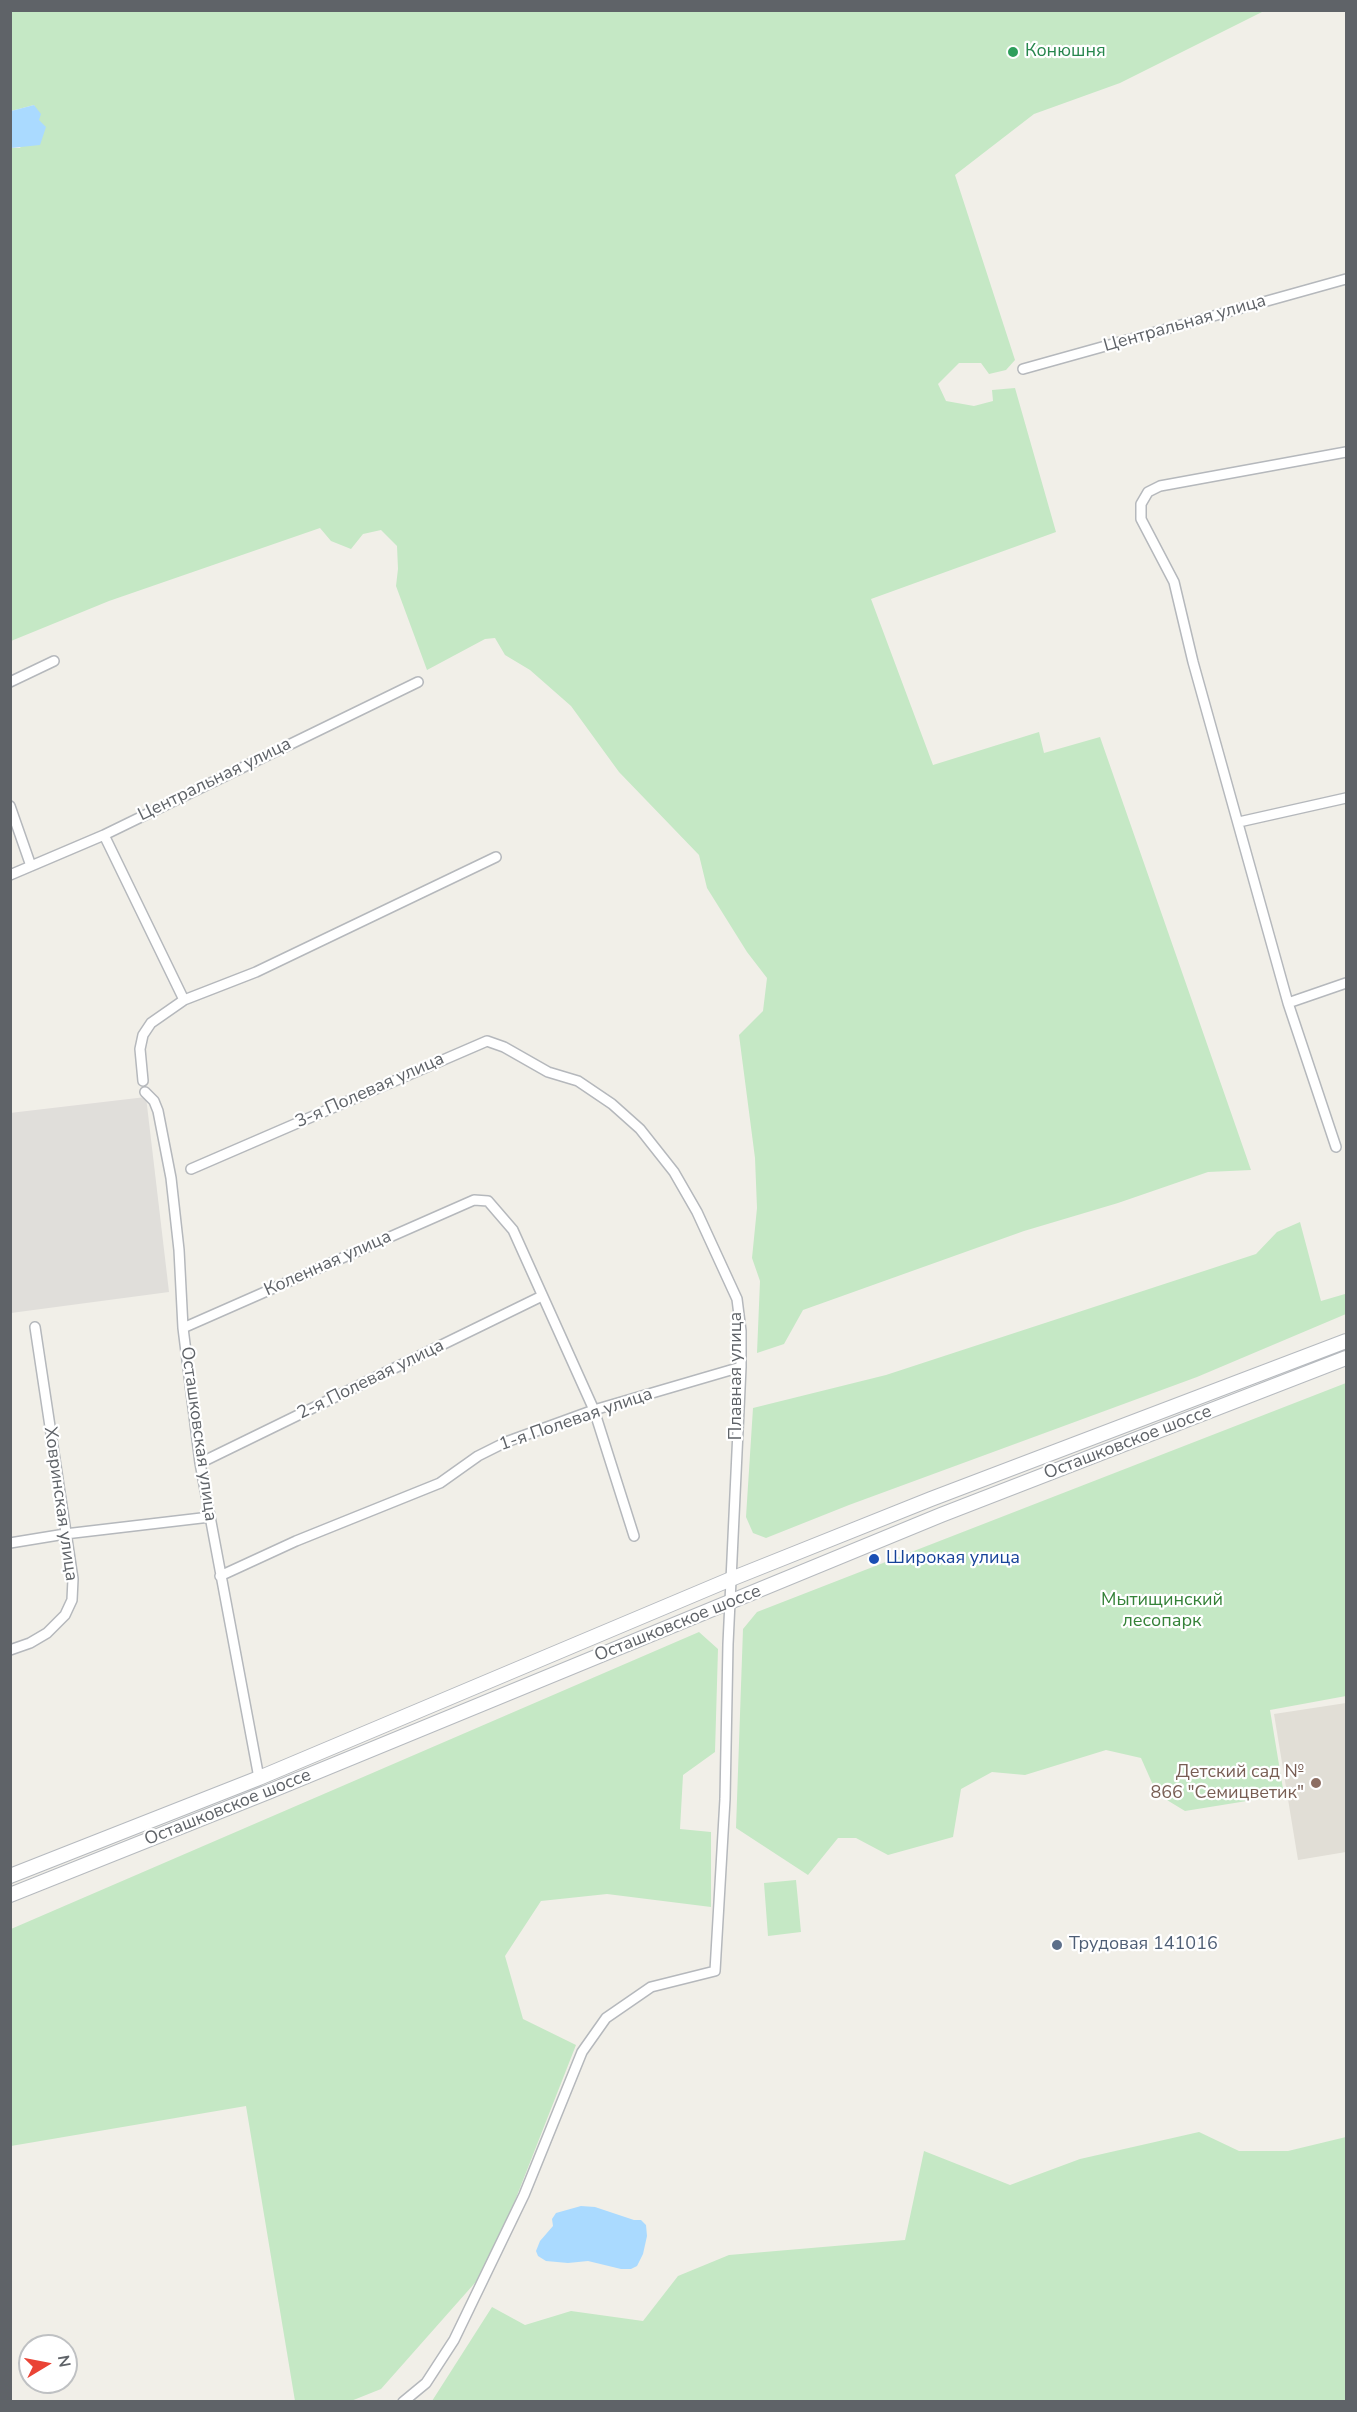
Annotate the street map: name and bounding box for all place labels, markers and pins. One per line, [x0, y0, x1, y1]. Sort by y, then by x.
place label: Конюшня [1025, 41, 1106, 63]
marker: Конюшня [1006, 45, 1020, 59]
place label: Широкая улица [886, 1548, 1020, 1570]
marker: Широкая улица [867, 1552, 881, 1566]
place label: Детский сад № 866 "Семицветик" [1150, 1762, 1304, 1804]
marker: Детский сад № 866 "Семицветик" [1309, 1776, 1323, 1790]
place label: Трудовая 141016 [1069, 1934, 1218, 1956]
marker: Трудовая 141016 [1050, 1938, 1064, 1952]

